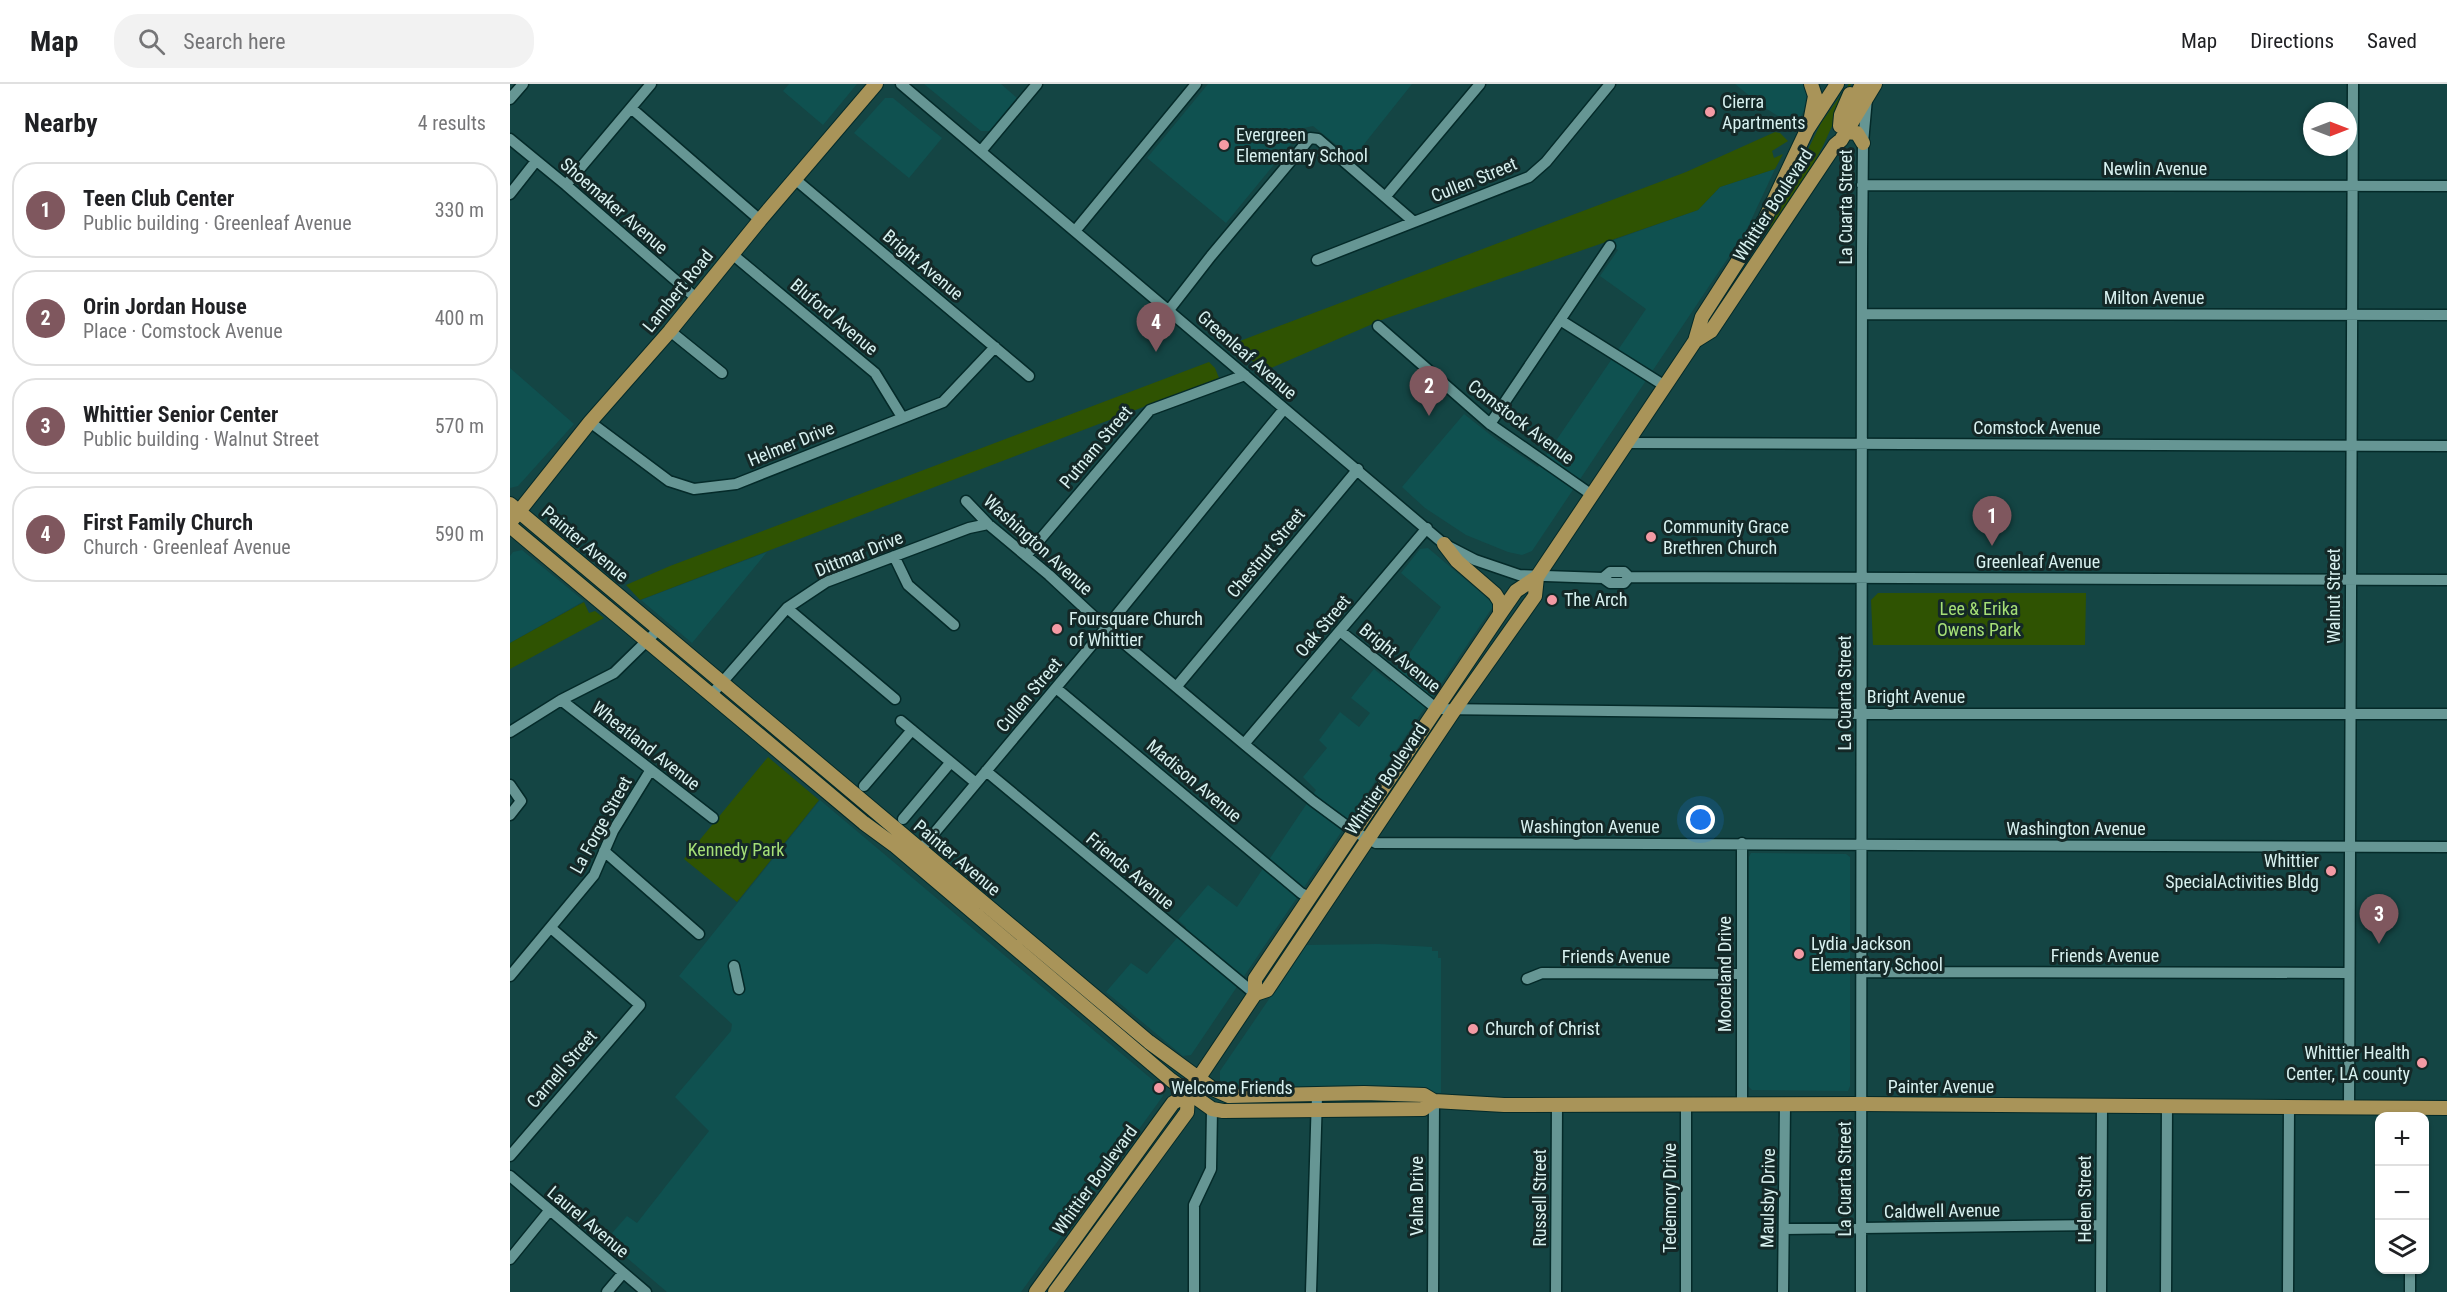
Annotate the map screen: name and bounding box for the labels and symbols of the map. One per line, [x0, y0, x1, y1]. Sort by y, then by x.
place label: Cierra Apartments [1722, 91, 1805, 133]
north arrow [2303, 102, 2357, 156]
marker: Cierra Apartments [1703, 105, 1717, 119]
place label: Evergreen Elementary School [1236, 124, 1368, 166]
marker: Evergreen Elementary School [1217, 138, 1231, 152]
street label: Whittier Boulevard [1728, 145, 1817, 265]
street label: La Cuarta Street [1835, 149, 1856, 265]
street label: Shoemaker Avenue [556, 153, 672, 258]
street label: Cullen Street [1428, 153, 1520, 206]
street label: Newlin Avenue [2103, 158, 2207, 179]
street label: Bright Avenue [879, 225, 968, 304]
street label: Lambert Road [638, 245, 717, 336]
street label: Bluford Avenue [786, 274, 882, 359]
street label: Milton Avenue [2104, 287, 2204, 308]
pin: 4 [1136, 302, 1176, 352]
street label: Greenleaf Avenue [1194, 306, 1301, 403]
pin: 2 [1410, 366, 1448, 416]
street label: Comstock Avenue [1464, 375, 1579, 468]
street label: Putnam Street [1055, 401, 1136, 492]
street label: Helmer Drive [745, 417, 837, 470]
street label: Comstock Avenue [1973, 417, 2101, 438]
street label: Washington Avenue [979, 490, 1097, 599]
pin: 1 [1972, 496, 2012, 546]
street label: Painter Avenue [538, 501, 633, 586]
street label: Chestnut Street [1222, 504, 1309, 602]
place label: Community Grace Brethren Church [1663, 516, 1789, 558]
street label: Dittmar Drive [812, 526, 906, 581]
marker: Community Grace Brethren Church [1644, 530, 1658, 544]
street label: Walnut Street [2323, 548, 2344, 644]
street label: Greenleaf Avenue [1976, 551, 2100, 572]
place label: The Arch [1564, 589, 1627, 610]
street label: Oak Street [1291, 591, 1354, 661]
marker: The Arch [1545, 593, 1559, 607]
park label: Lee & Erika Owens Park [1937, 598, 2021, 640]
place label: Foursquare Church of Whittier [1069, 608, 1203, 650]
street label: Bright Avenue [1356, 619, 1445, 697]
marker: Foursquare Church of Whittier [1050, 622, 1064, 636]
street label: La Cuarta Street [1834, 635, 1855, 751]
street label: Cullen Street [991, 653, 1066, 736]
street label: Bright Avenue [1867, 686, 1965, 707]
street label: Wheatland Avenue [588, 697, 704, 794]
street label: Whittier Boulevard [1341, 719, 1431, 838]
street label: Madison Avenue [1143, 735, 1246, 826]
street label: La Forge Street [565, 773, 636, 877]
your location [1686, 805, 1715, 834]
street label: Painter Avenue [910, 815, 1005, 900]
street label: Washington Avenue [1520, 816, 1660, 837]
street label: Washington Avenue [2006, 818, 2146, 839]
street label: Friends Avenue [1082, 828, 1179, 913]
park label: Kennedy Park [688, 839, 784, 860]
place label: Whittier SpecialActivities Bldg [2165, 850, 2320, 892]
marker: Whittier SpecialActivities Bldg [2324, 864, 2338, 878]
pin: 3 [2360, 894, 2398, 944]
street label: Mooreland Drive [1714, 916, 1735, 1032]
place label: Lydia Jackson Elementary School [1811, 933, 1943, 975]
street label: Friends Avenue [2051, 945, 2159, 966]
street label: Friends Avenue [1562, 946, 1670, 967]
marker: Lydia Jackson Elementary School [1792, 947, 1806, 961]
place label: Church of Christ [1485, 1018, 1600, 1039]
marker: Church of Christ [1466, 1022, 1480, 1036]
street label: Carnell Street [522, 1026, 601, 1112]
place label: Whittier Health Center, LA county [2286, 1042, 2411, 1084]
marker: Whittier Health Center, LA county [2415, 1056, 2429, 1070]
street label: Painter Avenue [1888, 1076, 1994, 1097]
place label: Welcome Friends [1171, 1077, 1293, 1098]
marker: Welcome Friends [1152, 1081, 1166, 1095]
street label: Whittier Boulevard [1048, 1121, 1141, 1238]
street label: La Cuarta Street [1834, 1121, 1855, 1237]
street label: Tedemory Drive [1659, 1143, 1680, 1253]
street label: Maulsby Drive [1756, 1148, 1779, 1248]
street label: Russell Street [1529, 1149, 1550, 1247]
street label: Helen Street [2074, 1155, 2095, 1243]
street label: Valna Drive [1406, 1156, 1427, 1236]
street label: Laurel Avenue [543, 1182, 633, 1262]
street label: Caldwell Avenue [1884, 1199, 2000, 1222]

